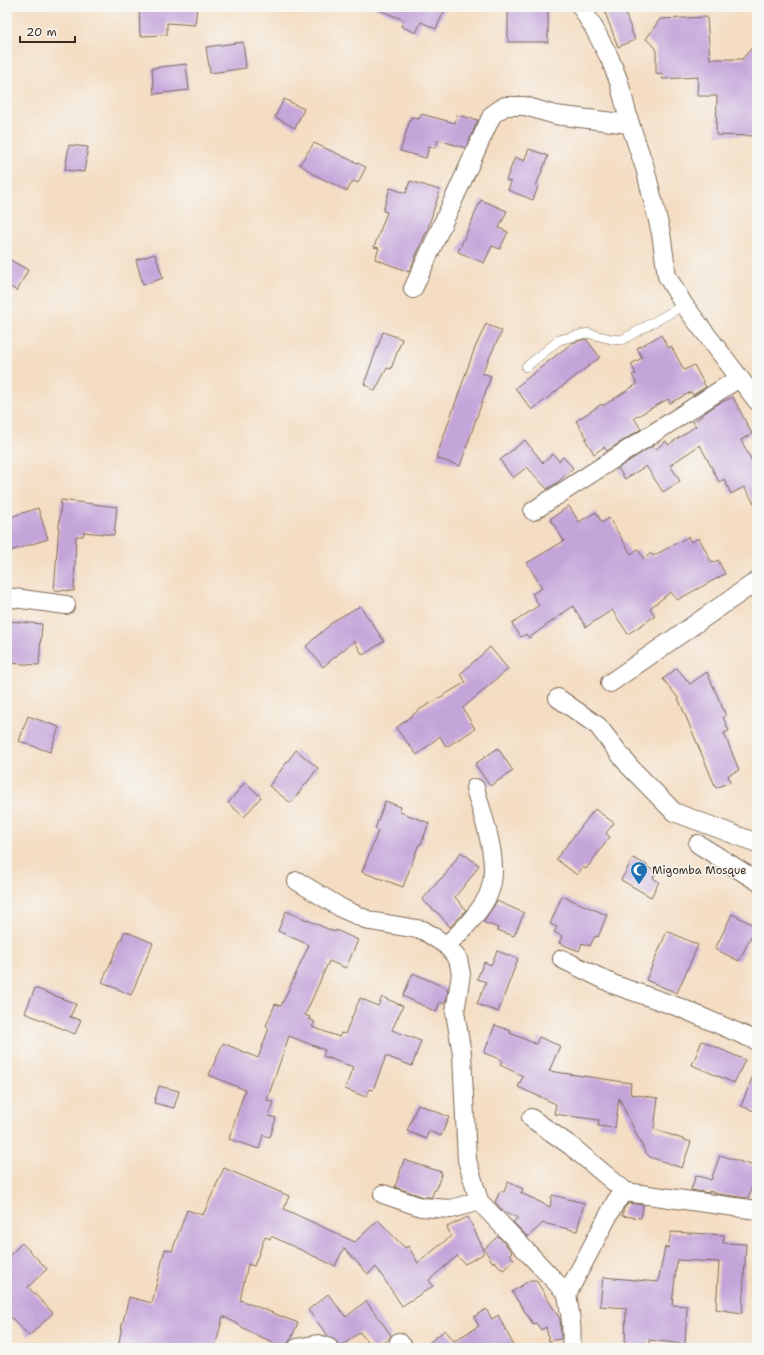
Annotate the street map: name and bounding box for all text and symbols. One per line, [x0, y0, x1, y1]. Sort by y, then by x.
scale bar [20, 18, 75, 44]
text: 20 m [26, 24, 57, 40]
mosque icon: Migomba Mosque [629, 860, 649, 885]
place label: Migomba Mosque [652, 863, 747, 878]

